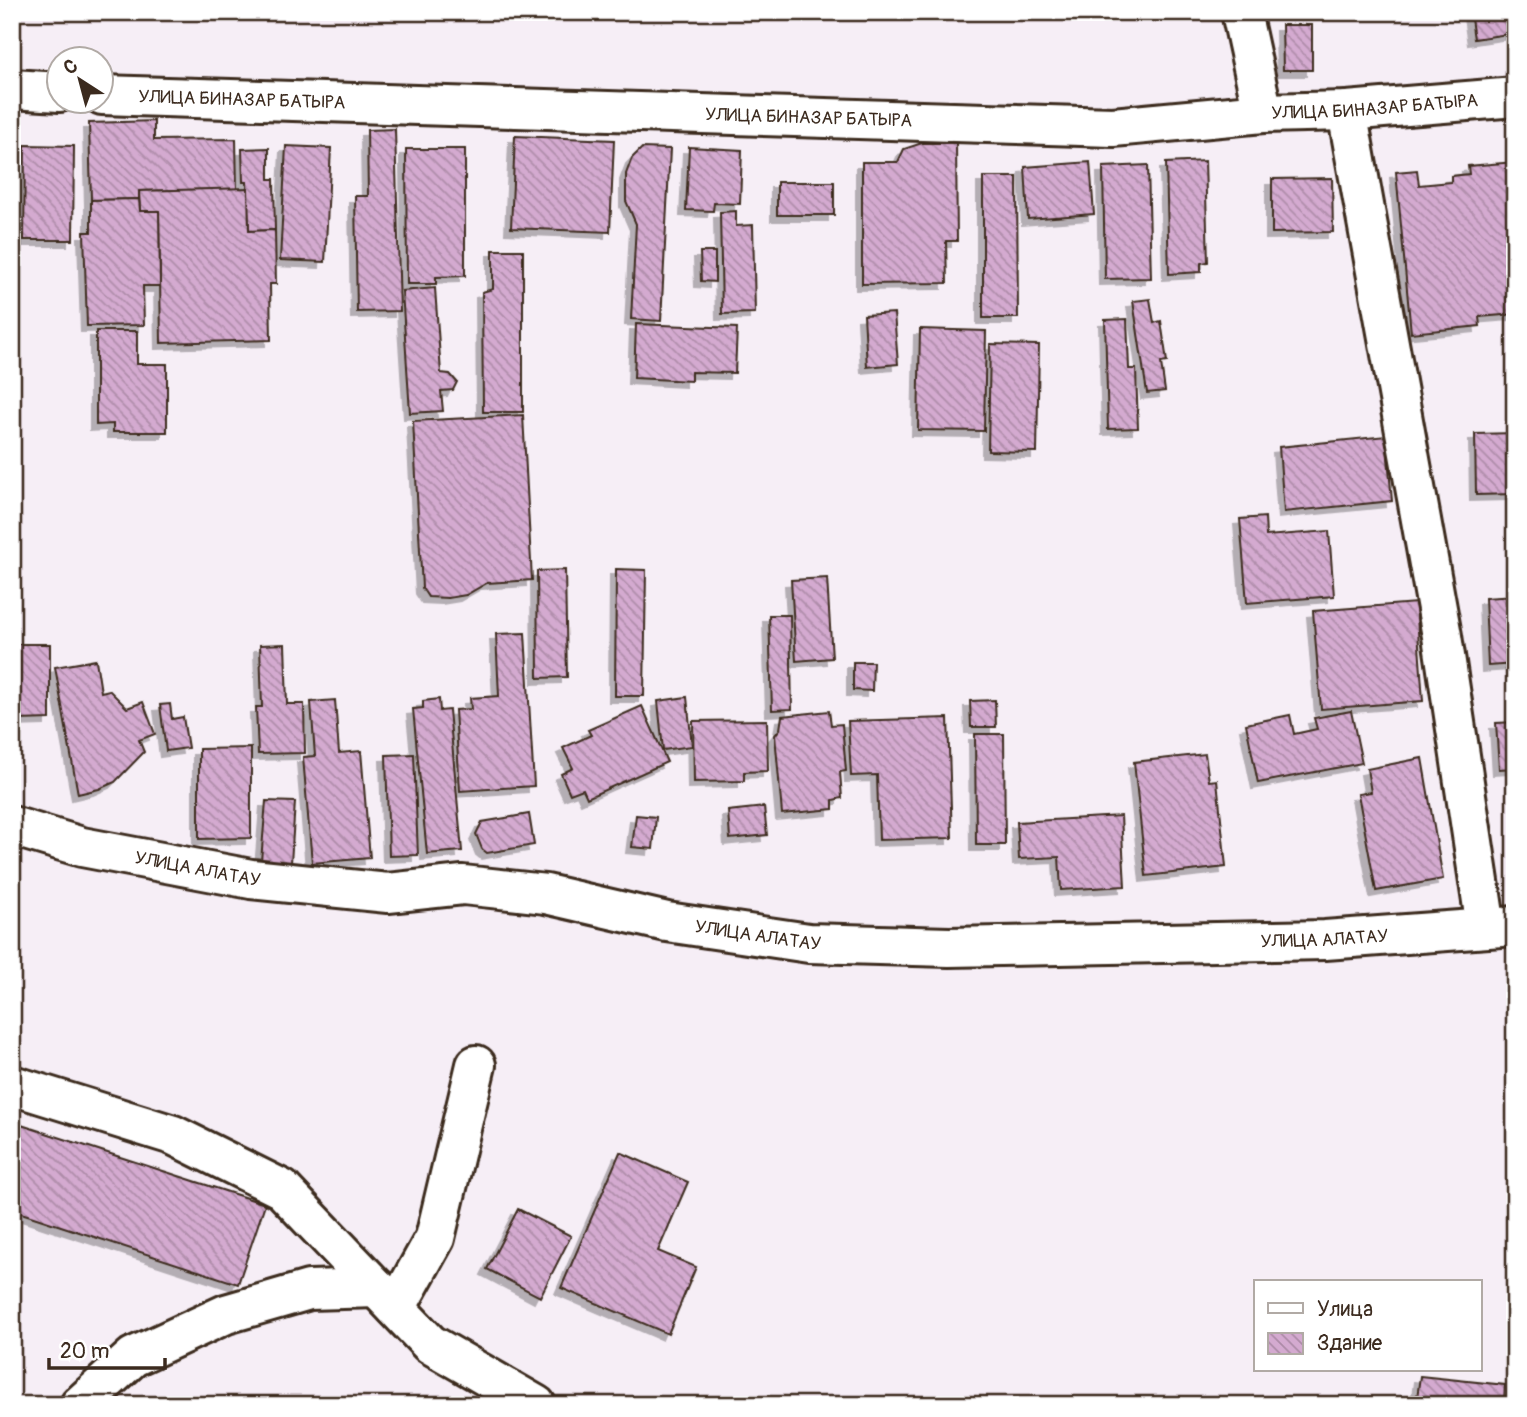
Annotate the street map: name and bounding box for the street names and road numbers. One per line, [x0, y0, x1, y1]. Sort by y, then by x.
street label: УЛИЦА БИНАЗАР БАТЫРА [138, 85, 346, 115]
street label: УЛИЦА БИНАЗАР БАТЫРА [1271, 89, 1479, 125]
street label: УЛИЦА БИНАЗАР БАТЫРА [705, 103, 913, 133]
street label: УЛИЦА АЛАТАУ [133, 846, 262, 892]
street label: УЛИЦА АЛАТАУ [693, 915, 822, 955]
street label: УЛИЦА АЛАТАУ [1260, 924, 1389, 953]

